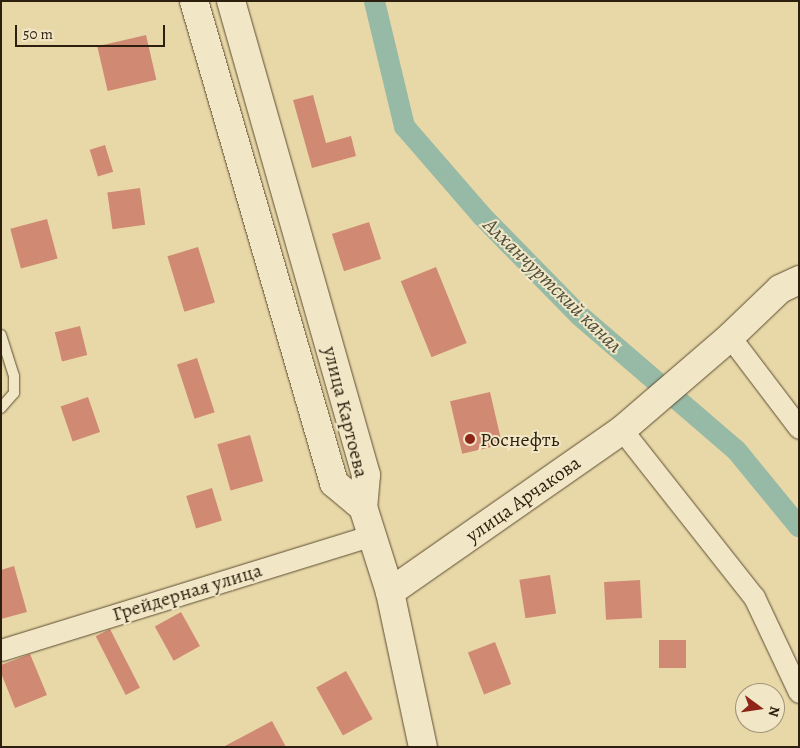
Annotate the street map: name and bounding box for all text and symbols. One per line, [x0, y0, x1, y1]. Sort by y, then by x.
scale bar [18, 15, 168, 47]
text: 50 m [23, 24, 53, 44]
water label: Алханчуртский канал [478, 212, 628, 358]
street label: улица Картоева [318, 344, 374, 480]
place label: Роснефть [480, 427, 559, 451]
marker: Роснефть [464, 433, 476, 445]
street label: улица Арчакова [461, 451, 585, 547]
street label: Грейдерная улица [109, 558, 265, 626]
north arrow [735, 683, 785, 733]
text: N [764, 704, 785, 719]

